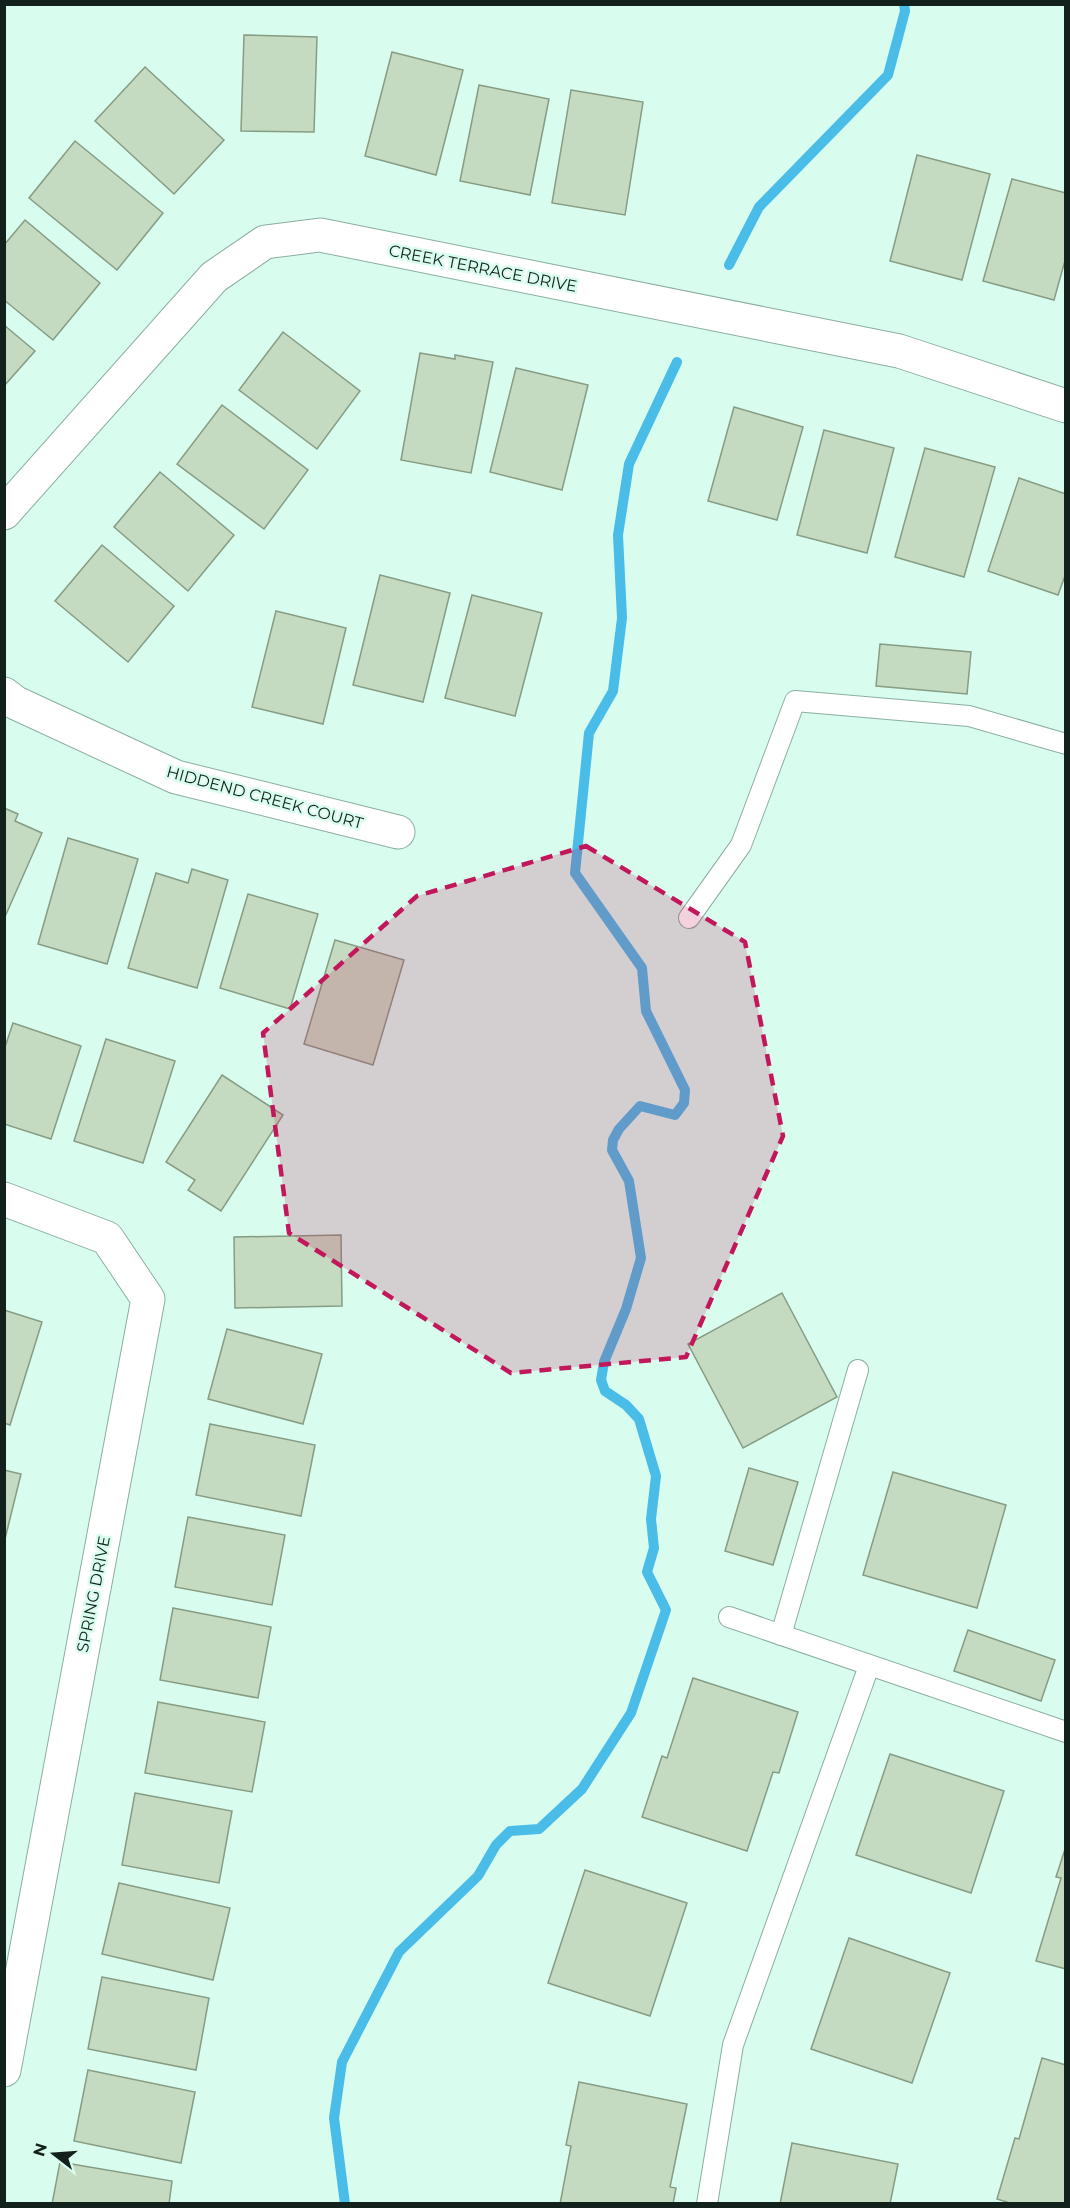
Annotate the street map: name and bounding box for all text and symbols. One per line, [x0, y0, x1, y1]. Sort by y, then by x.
street label: CREEK TERRACE DRIVE [387, 241, 579, 296]
street label: HIDDEND CREEK COURT [164, 762, 366, 833]
street label: SPRING DRIVE [73, 1534, 114, 1654]
north arrow [24, 2124, 84, 2184]
text: N [29, 2141, 51, 2159]

